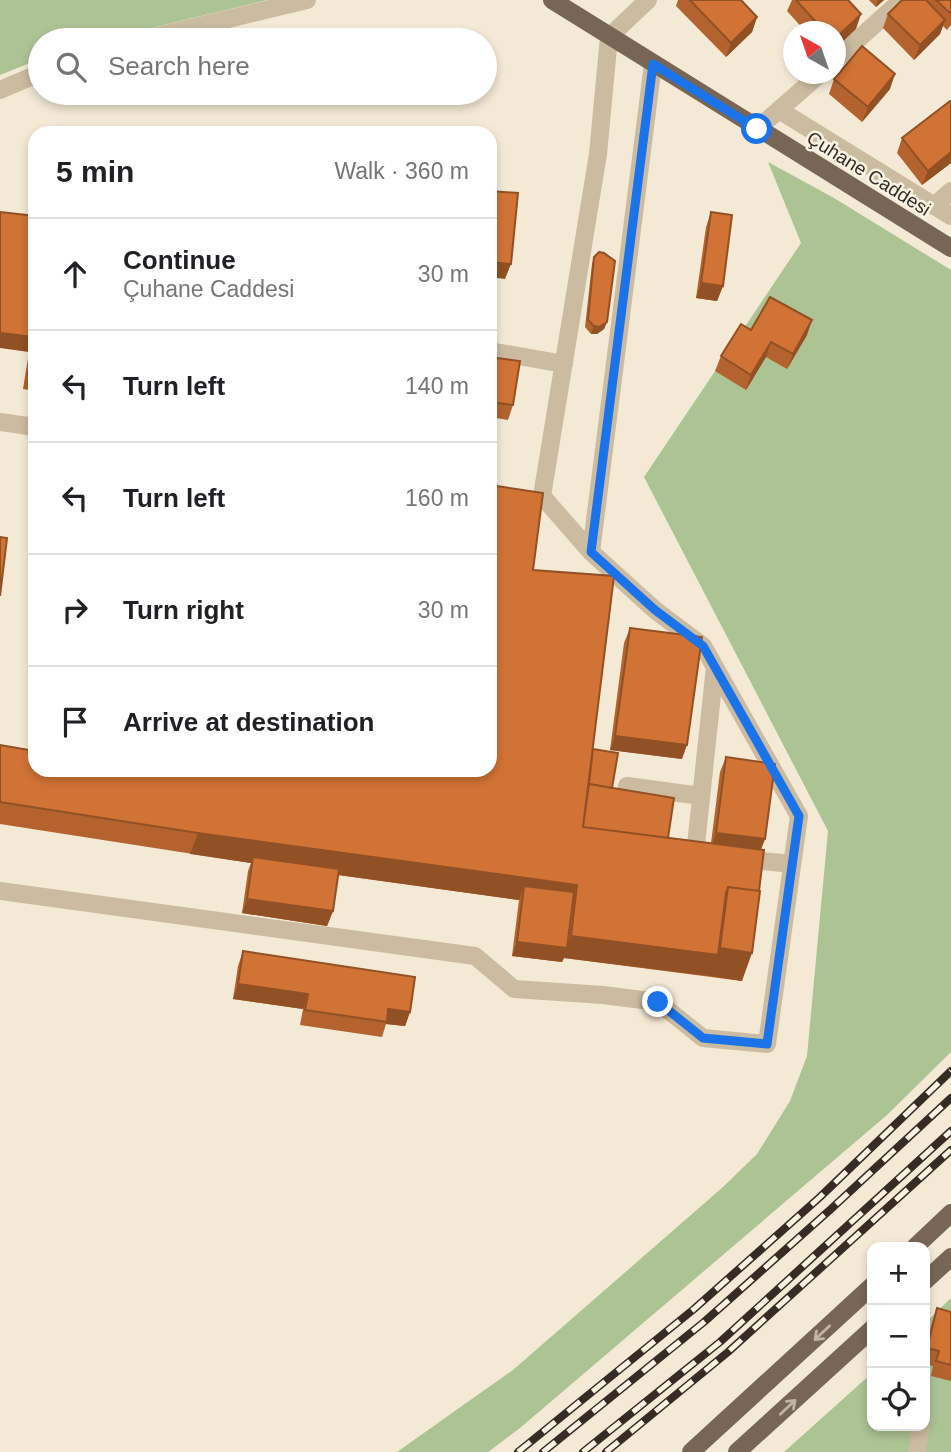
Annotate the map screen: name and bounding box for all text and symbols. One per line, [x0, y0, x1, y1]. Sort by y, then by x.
north arrow [783, 21, 846, 84]
search box [28, 28, 497, 105]
icon: search [52, 48, 90, 86]
text: Search here [108, 51, 250, 81]
route start [741, 113, 772, 144]
street label: Çuhane Caddesi [803, 127, 934, 220]
text: 5 min [56, 155, 134, 188]
text: Walk · 360 m [334, 158, 469, 184]
text: Continue [123, 245, 236, 275]
icon: ahead [56, 255, 94, 293]
text: 30 m [418, 261, 469, 287]
text: Çuhane Caddesi [123, 276, 294, 302]
icon: left [56, 367, 94, 405]
text: Turn left [123, 371, 225, 401]
text: 140 m [405, 373, 469, 399]
icon: left [56, 479, 94, 517]
text: Turn left [123, 483, 225, 513]
text: 160 m [405, 485, 469, 511]
icon: right [56, 591, 94, 629]
text: Turn right [123, 595, 244, 625]
text: 30 m [418, 597, 469, 623]
icon: arrive [56, 703, 94, 741]
text: Arrive at destination [123, 707, 374, 737]
route end [642, 986, 673, 1017]
map controls [867, 1242, 930, 1431]
button: + [867, 1242, 930, 1305]
button: − [867, 1305, 930, 1368]
one-way arrow [813, 1325, 831, 1341]
button: locate [867, 1368, 930, 1431]
one-way arrow [779, 1398, 796, 1415]

